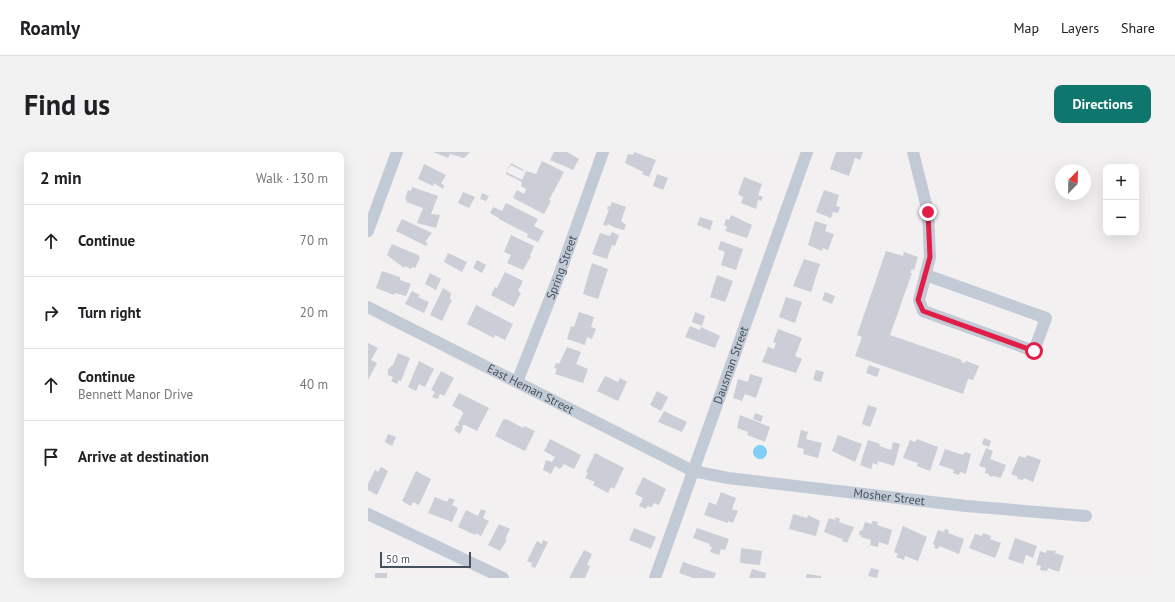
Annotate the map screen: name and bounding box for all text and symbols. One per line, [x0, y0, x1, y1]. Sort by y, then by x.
text: Roamly [20, 16, 80, 40]
text: Map [1013, 19, 1039, 37]
text: Layers [1061, 19, 1099, 37]
text: Share [1121, 19, 1155, 37]
button: Directions [1054, 85, 1151, 123]
text: Find us [24, 86, 110, 123]
north arrow [1055, 164, 1091, 200]
map controls [1103, 164, 1139, 236]
button: + [1103, 164, 1139, 200]
text: 2 min [40, 167, 81, 189]
text: Walk · 130 m [256, 170, 328, 187]
button: − [1103, 200, 1139, 236]
route end [919, 203, 937, 221]
icon: ahead [40, 230, 62, 252]
text: Continue [78, 231, 135, 250]
text: 70 m [300, 232, 328, 249]
street label: Spring Street [542, 233, 580, 301]
icon: right [40, 302, 62, 324]
text: Turn right [78, 303, 141, 322]
text: 20 m [300, 304, 328, 321]
street label: Dausman Street [710, 324, 751, 406]
route start [1025, 342, 1043, 360]
street label: East Heman Street [485, 360, 577, 417]
text: Continue [78, 367, 135, 386]
icon: ahead [40, 374, 62, 396]
text: 40 m [300, 376, 328, 393]
text: Bennett Manor Drive [78, 386, 193, 403]
icon: arrive [40, 446, 62, 468]
text: Arrive at destination [78, 447, 209, 466]
street label: Mosher Street [853, 485, 926, 508]
scale bar [380, 550, 471, 569]
text: 50 m [386, 552, 410, 566]

